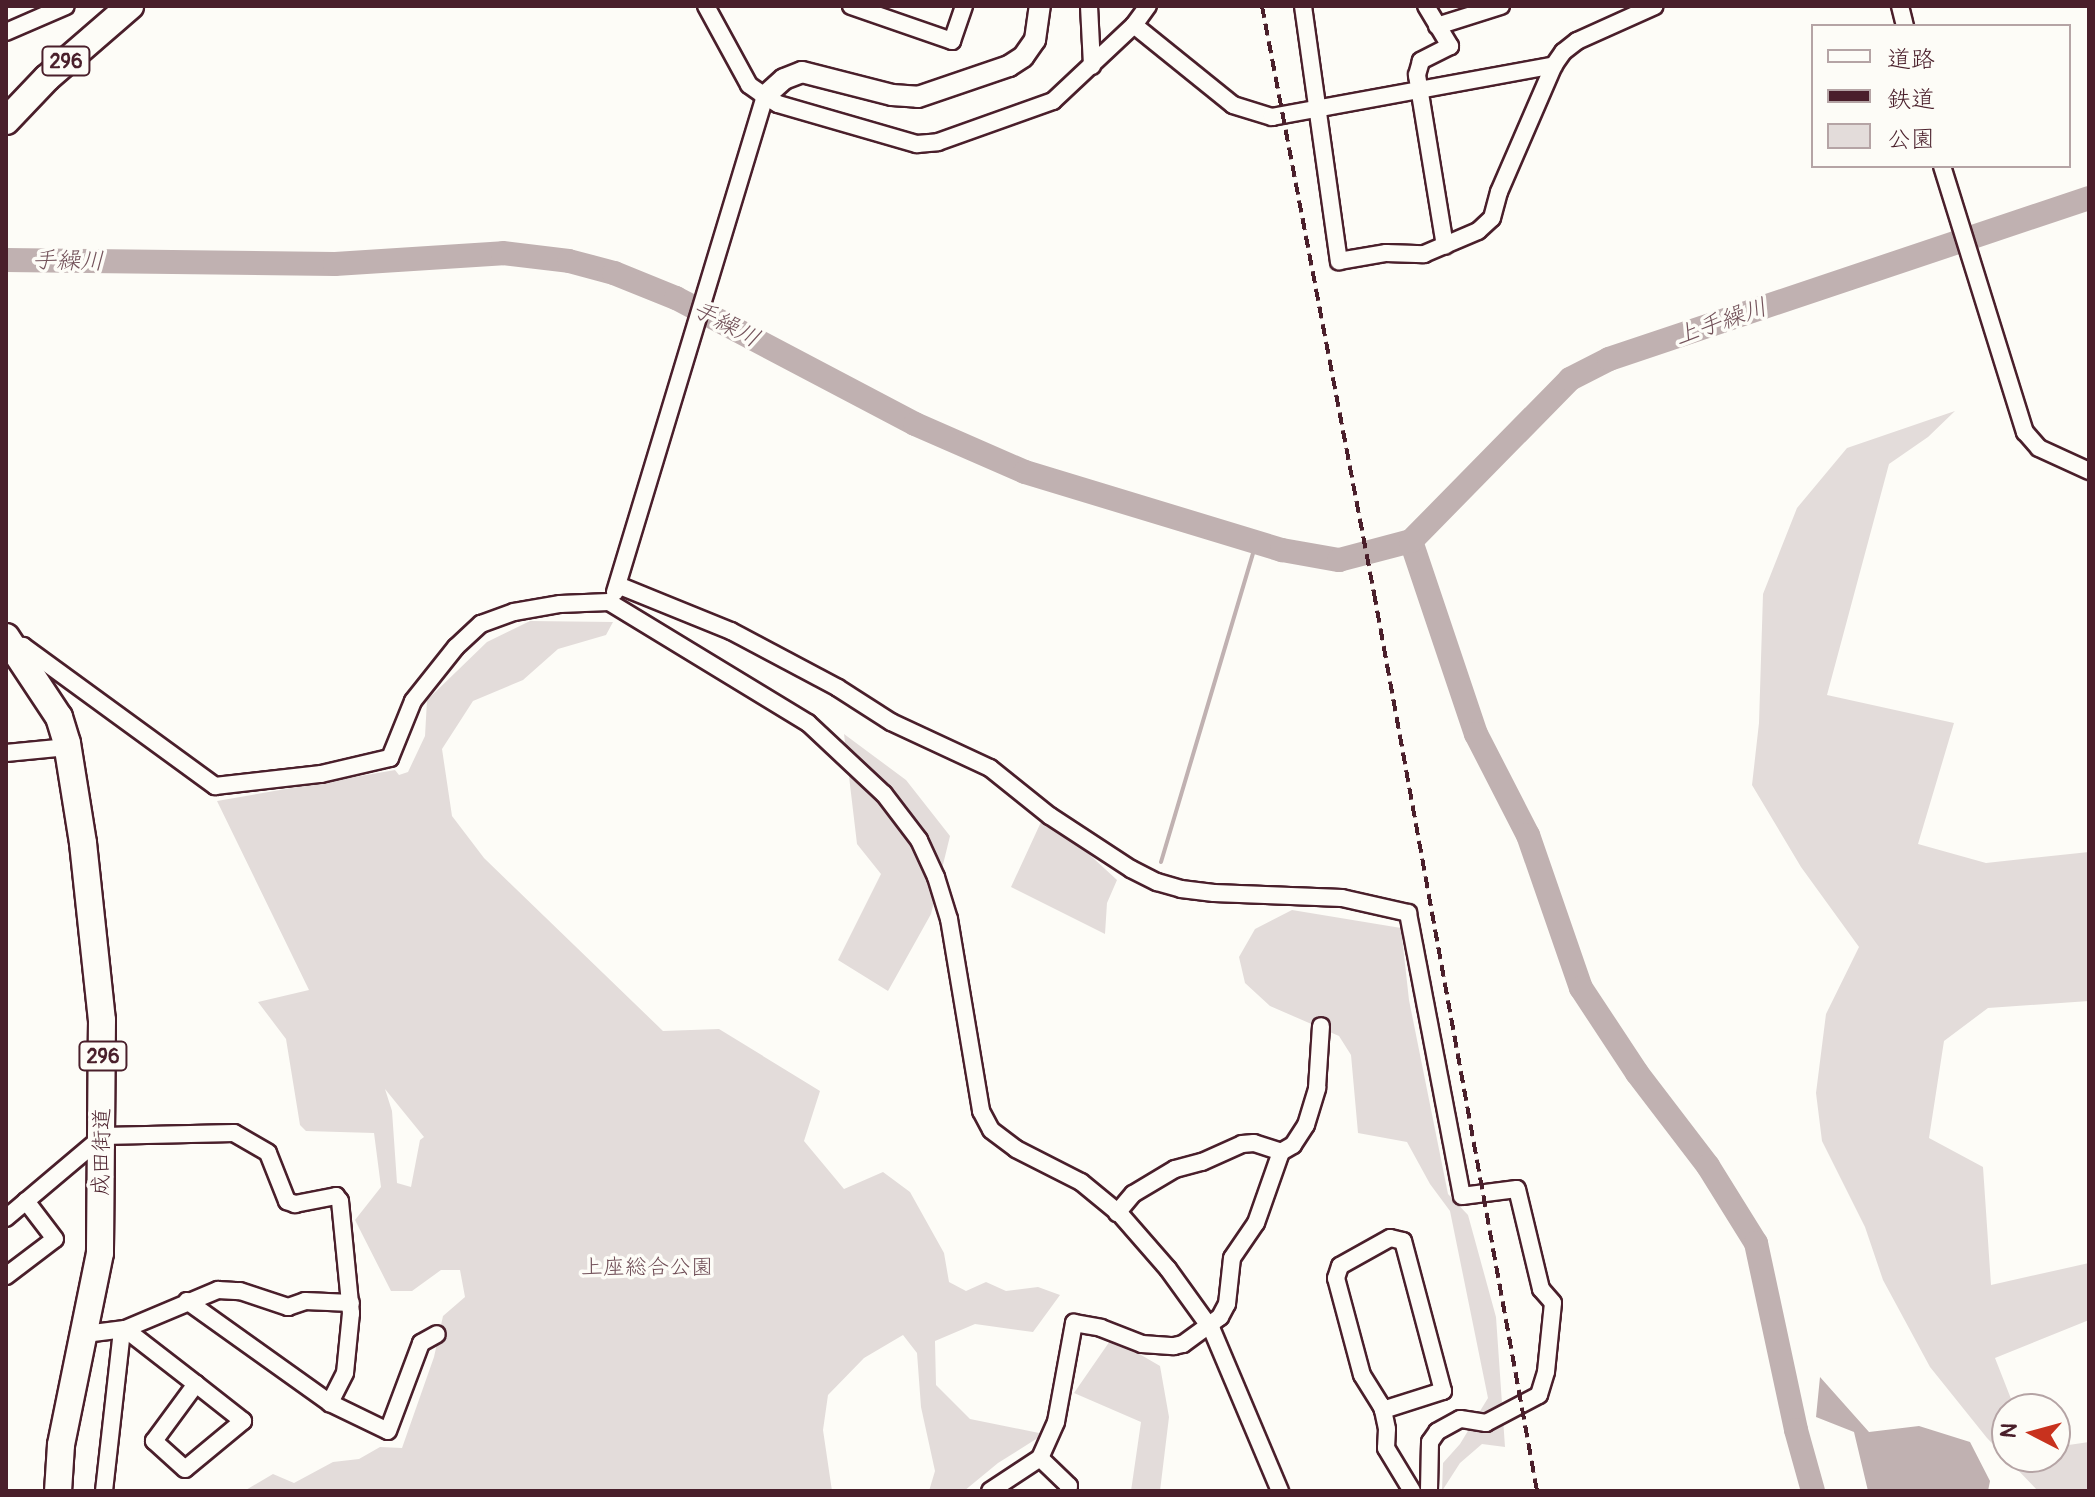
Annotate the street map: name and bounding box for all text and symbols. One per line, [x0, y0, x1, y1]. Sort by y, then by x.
legend [1811, 24, 2071, 168]
road number: 296 [40, 45, 92, 77]
text: 道路 [1887, 45, 1935, 74]
text: 鉄道 [1887, 85, 1935, 114]
text: 公園 [1887, 125, 1935, 154]
water label: 手繰川 [32, 246, 104, 276]
water label: 上手繰川 [1671, 293, 1771, 351]
water label: 手繰川 [687, 294, 765, 354]
road number: 296 [77, 1040, 129, 1072]
street label: 成田街道 [88, 1108, 116, 1196]
park label: 上座総合公園 [581, 1255, 713, 1281]
north arrow [1991, 1393, 2071, 1473]
text: N [1994, 1422, 2024, 1440]

